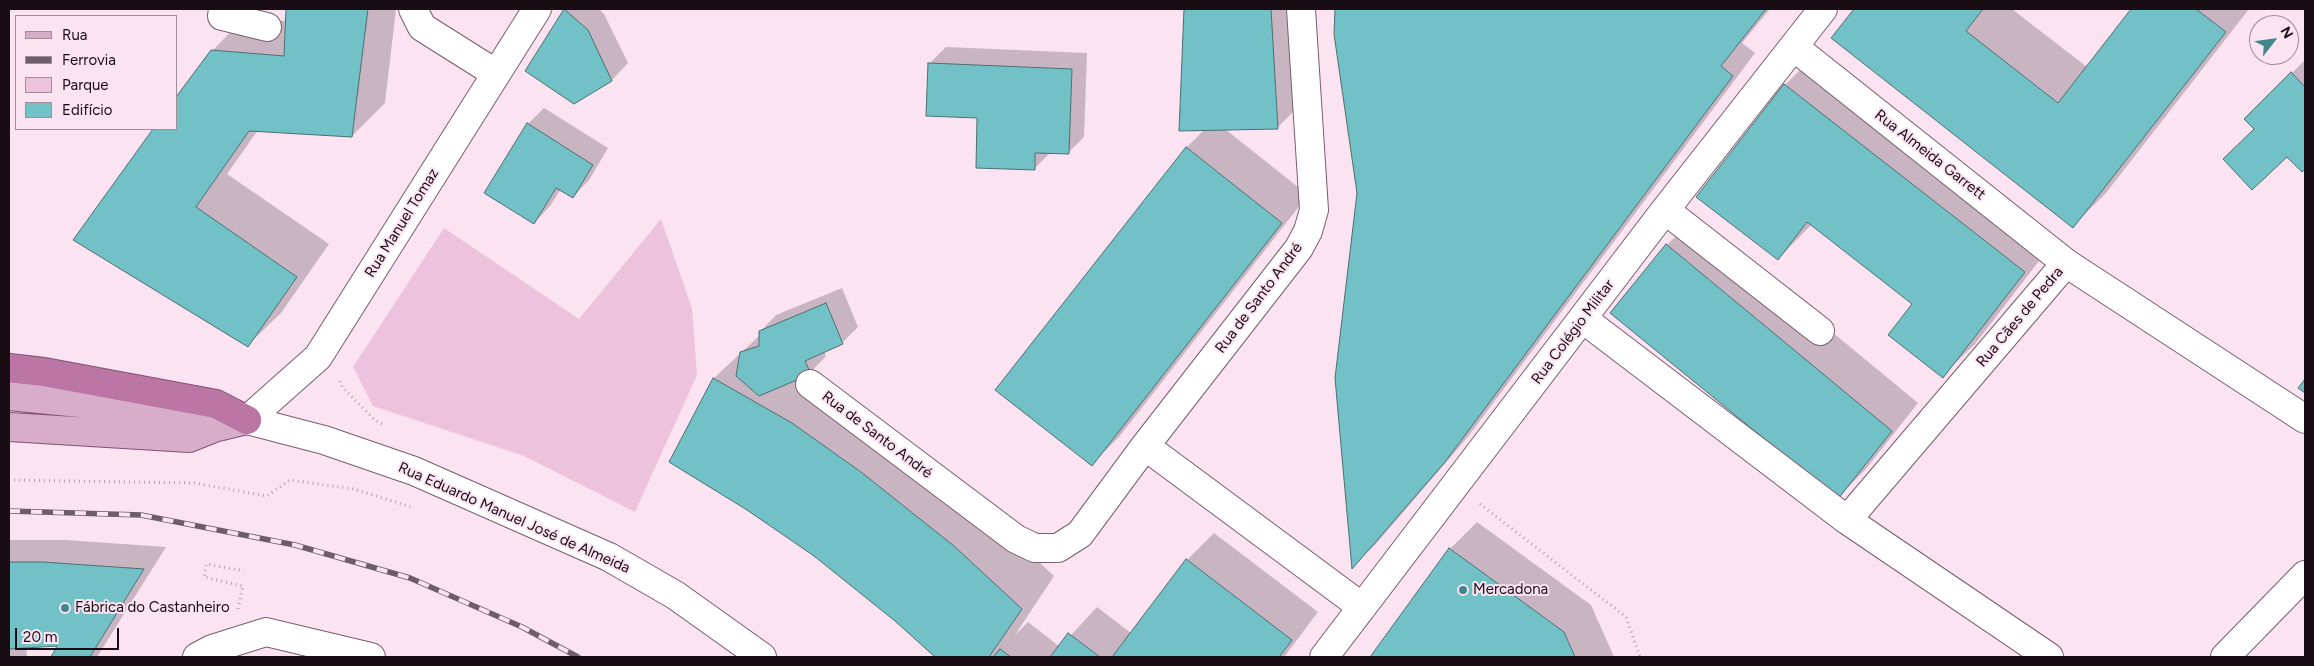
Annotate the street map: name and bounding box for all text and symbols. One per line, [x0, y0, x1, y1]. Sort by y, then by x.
legend [15, 15, 178, 130]
north arrow [2249, 15, 2299, 65]
text: N [2276, 24, 2297, 42]
text: Rua [62, 26, 87, 44]
text: Ferrovia [62, 51, 116, 69]
text: Parque [62, 76, 109, 94]
text: Edifício [62, 101, 112, 119]
street label: Rua Almeida Garrett [1871, 106, 1989, 204]
street label: Rua Manuel Tomaz [361, 165, 443, 281]
street label: Rua de Santo André [1212, 239, 1306, 357]
street label: Rua Cães de Pedra [1973, 263, 2067, 371]
street label: Rua Colégio Militar [1528, 276, 1618, 388]
street label: Rua de Santo André [818, 388, 936, 482]
street label: Rua Eduardo Manuel José de Almeida [395, 459, 633, 577]
place label: Mercadona [1473, 581, 1548, 599]
marker: Mercadona [1457, 584, 1469, 596]
place label: Fábrica do Castanheiro [75, 599, 230, 617]
marker: Fábrica do Castanheiro [59, 602, 71, 614]
scale bar [18, 618, 121, 650]
text: 20 m [23, 628, 57, 646]

